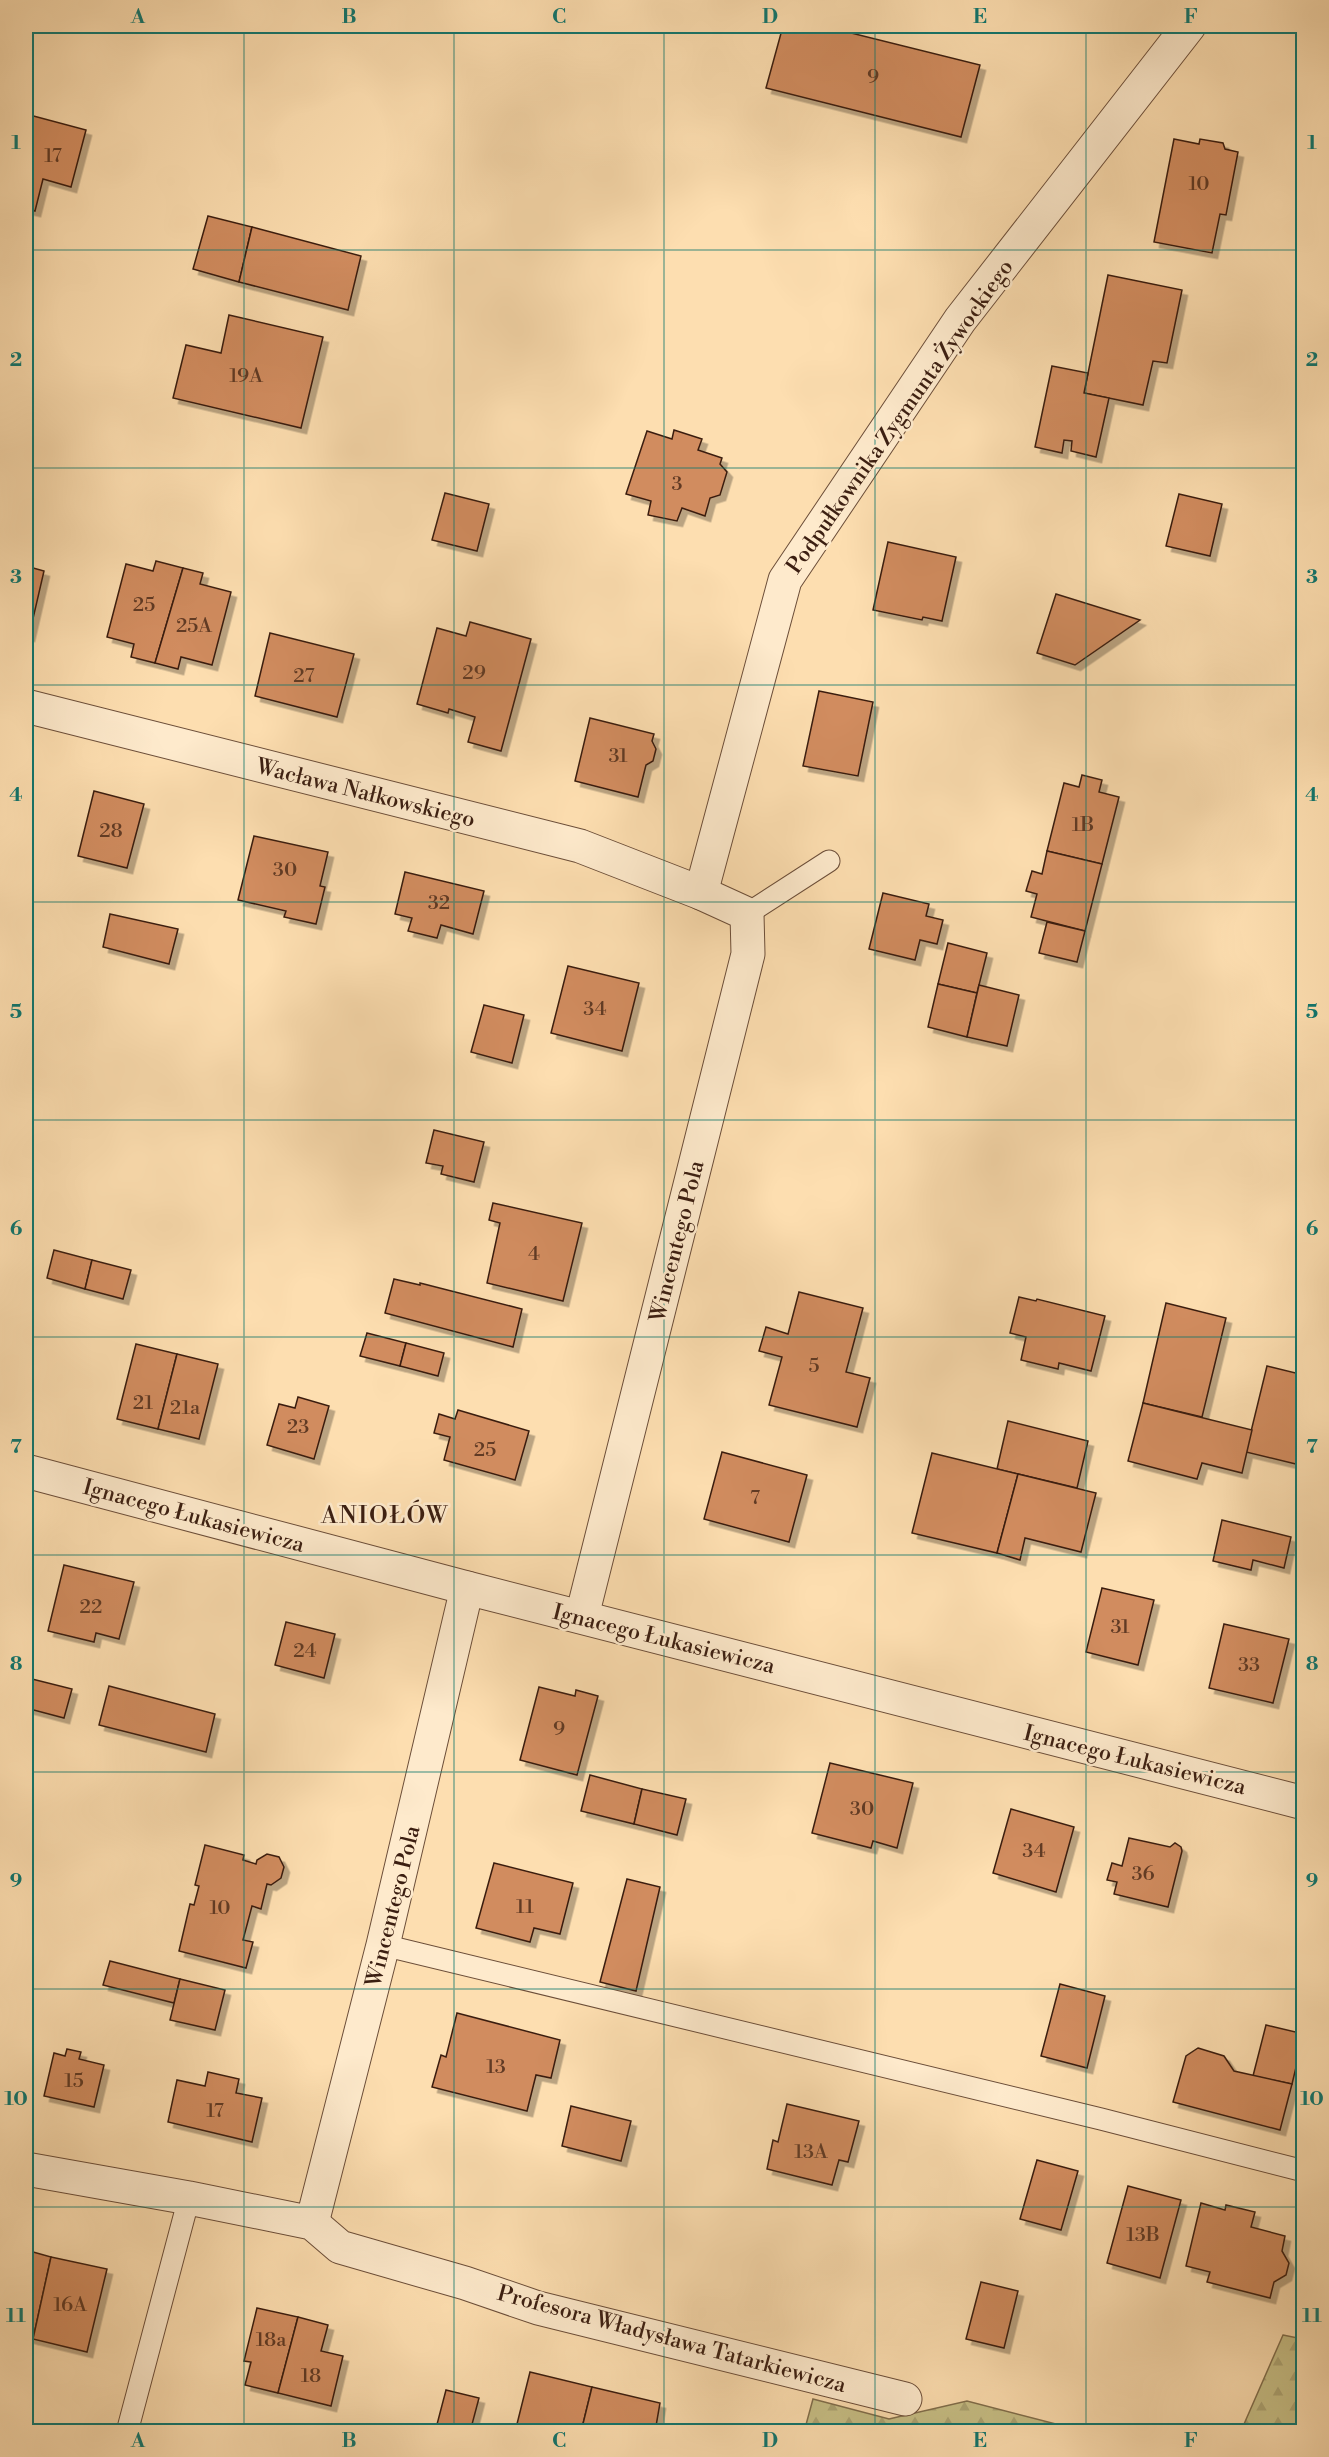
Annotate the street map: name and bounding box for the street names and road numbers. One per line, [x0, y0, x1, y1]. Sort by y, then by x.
street label: Podpułkownika Zygmunta Żywockiego [780, 254, 1019, 579]
street label: Wacława Nałkowskiego [252, 753, 478, 834]
street label: Wincentego Pola [644, 1157, 711, 1326]
street label: Ignacego Łukasiewicza [80, 1474, 308, 1559]
street label: Ignacego Łukasiewicza [550, 1599, 778, 1680]
street label: Ignacego Łukasiewicza [1021, 1720, 1249, 1801]
street label: Wincentego Pola [360, 1822, 427, 1991]
street label: Profesora Władysława Tatarkiewicza [494, 2280, 850, 2399]

